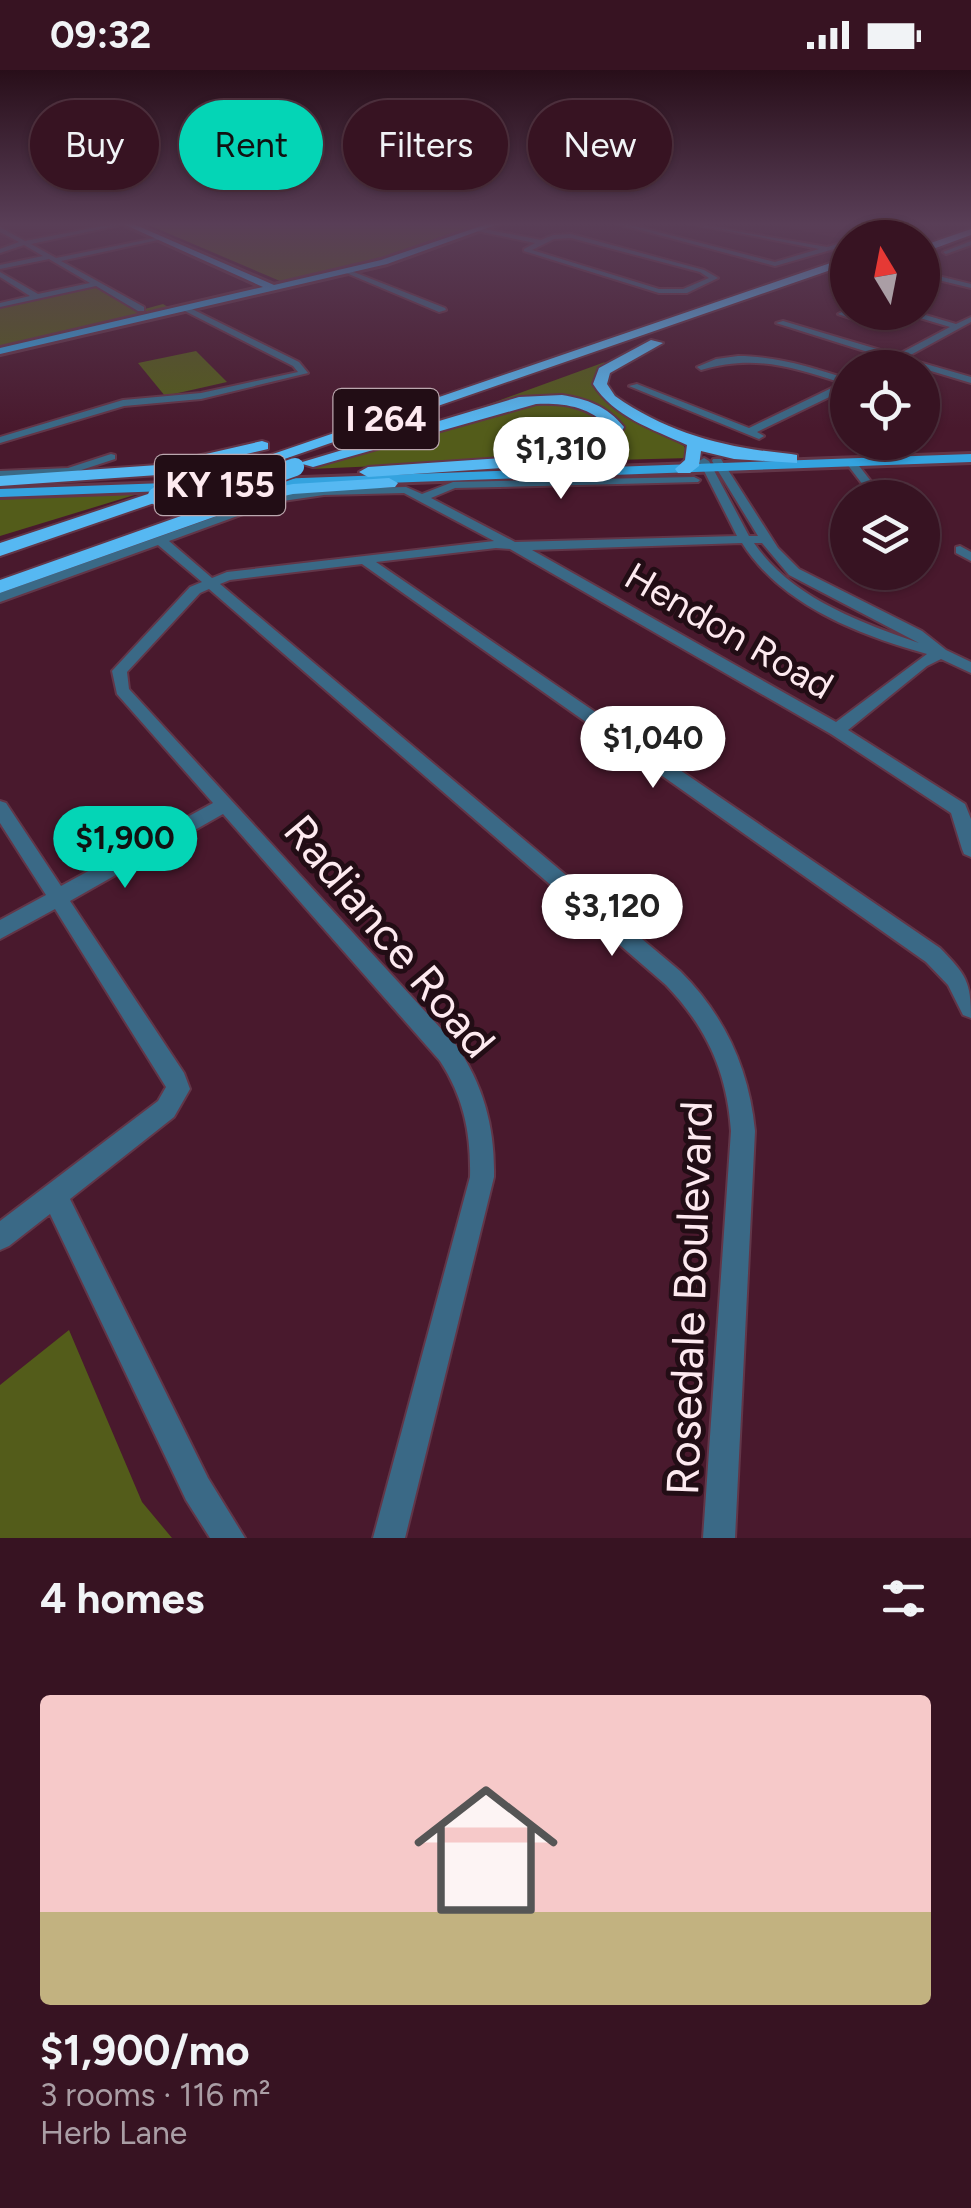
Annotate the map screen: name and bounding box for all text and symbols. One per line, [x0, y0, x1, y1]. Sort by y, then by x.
text: 09:32 [50, 12, 151, 58]
chip: Buy [30, 100, 159, 190]
chip: Rent [179, 100, 323, 190]
chip: Filters [343, 100, 508, 190]
chip: New [528, 100, 672, 190]
north arrow [830, 220, 940, 330]
map controls [830, 220, 940, 590]
button: locate [830, 350, 940, 460]
road number: I 264 [334, 389, 438, 449]
pin: $1,310 [480, 417, 642, 502]
text: $1,310 [515, 430, 607, 468]
road number: KY 155 [155, 455, 285, 515]
button: layers [830, 480, 940, 590]
street label: Hendon Road [617, 553, 841, 709]
pin: $1,040 [572, 706, 734, 791]
text: $1,040 [602, 719, 704, 757]
street label: Radiance Road [273, 804, 507, 1068]
pin: $1,900 [44, 806, 206, 891]
text: $1,900 [75, 819, 175, 857]
pin: $3,120 [531, 874, 693, 959]
text: $3,120 [564, 887, 660, 925]
street label: Rosedale Boulevard [655, 1100, 723, 1496]
icon: filters [876, 1571, 931, 1626]
text: 4 homes [40, 1573, 204, 1624]
icon: home [396, 1760, 576, 1940]
text: $1,900/mo [40, 2025, 250, 2076]
text: 3 rooms · 116 m² [40, 2076, 271, 2114]
text: Herb Lane [40, 2114, 187, 2152]

